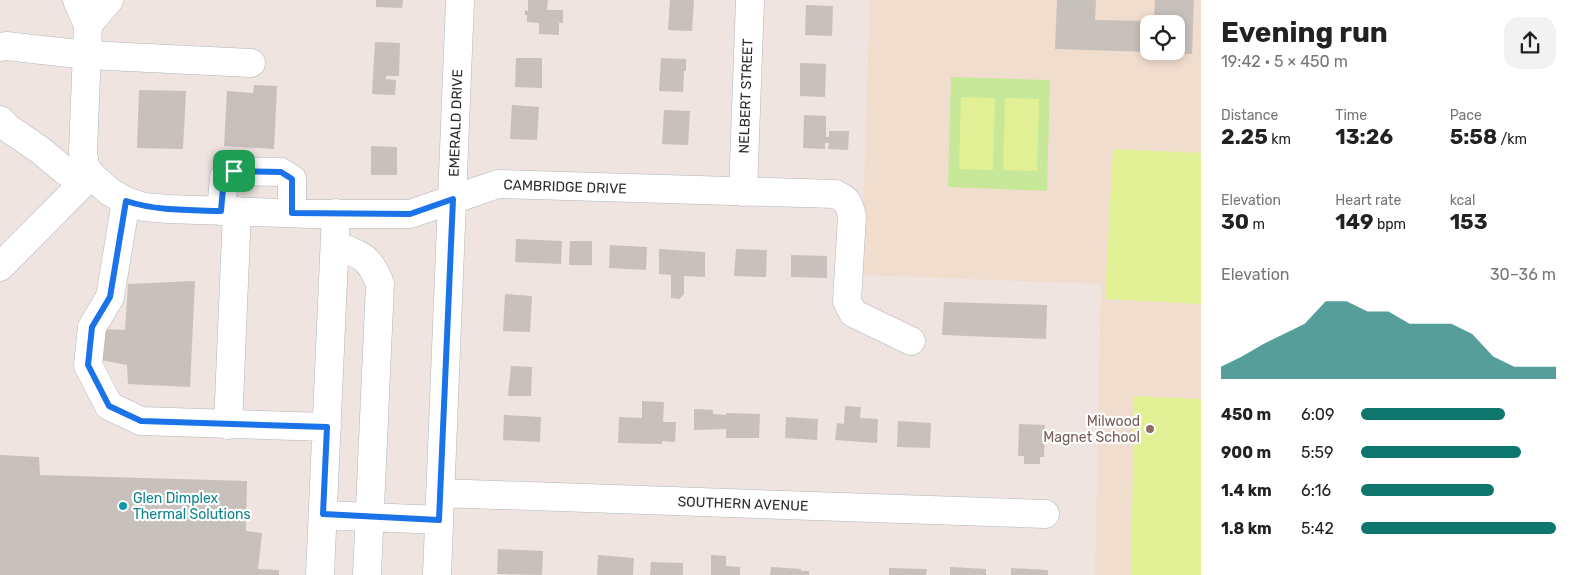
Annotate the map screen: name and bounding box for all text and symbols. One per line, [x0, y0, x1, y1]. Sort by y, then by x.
map controls [1140, 15, 1185, 60]
button: locate [1140, 15, 1185, 60]
text: Evening run [1221, 16, 1388, 49]
button: share [1504, 17, 1556, 69]
street label: NELBERT STREET [735, 38, 757, 154]
text: 19:42 · 5 × 450 m [1221, 52, 1348, 71]
street label: EMERALD DRIVE [446, 69, 466, 177]
text: Distance [1221, 107, 1278, 124]
text: Time [1335, 107, 1367, 124]
text: Pace [1450, 107, 1482, 124]
text: 2.25 [1221, 124, 1268, 149]
text: 13:26 [1335, 124, 1393, 149]
text: 5:58 [1450, 124, 1497, 149]
text: km [1268, 131, 1291, 148]
text: /km [1497, 131, 1527, 148]
pin [213, 150, 255, 192]
icon: arrive [220, 157, 248, 185]
street label: CAMBRIDGE DRIVE [503, 176, 627, 198]
text: Elevation [1221, 192, 1281, 209]
text: Heart rate [1335, 192, 1401, 209]
text: kcal [1450, 192, 1475, 209]
text: 30 [1221, 209, 1249, 234]
text: 149 [1335, 209, 1374, 234]
text: 153 [1450, 209, 1488, 234]
text: m [1249, 216, 1265, 233]
text: bpm [1374, 216, 1406, 233]
text: Elevation [1221, 265, 1290, 284]
text: 30–36 m [1490, 265, 1556, 284]
text: 450 m [1221, 405, 1271, 424]
text: 6:09 [1301, 405, 1334, 424]
place label: Milwood Magnet School [1043, 413, 1140, 446]
marker: Milwood Magnet School [1144, 423, 1156, 435]
text: 900 m [1221, 443, 1271, 462]
text: 5:59 [1301, 443, 1334, 462]
text: 1.4 km [1221, 481, 1272, 500]
text: 6:16 [1301, 481, 1331, 500]
place label: Glen Dimplex Thermal Solutions [133, 490, 251, 523]
street label: SOUTHERN AVENUE [677, 493, 809, 515]
marker: Glen Dimplex Thermal Solutions [117, 500, 129, 512]
text: 1.8 km [1221, 519, 1272, 538]
text: 5:42 [1301, 519, 1334, 538]

